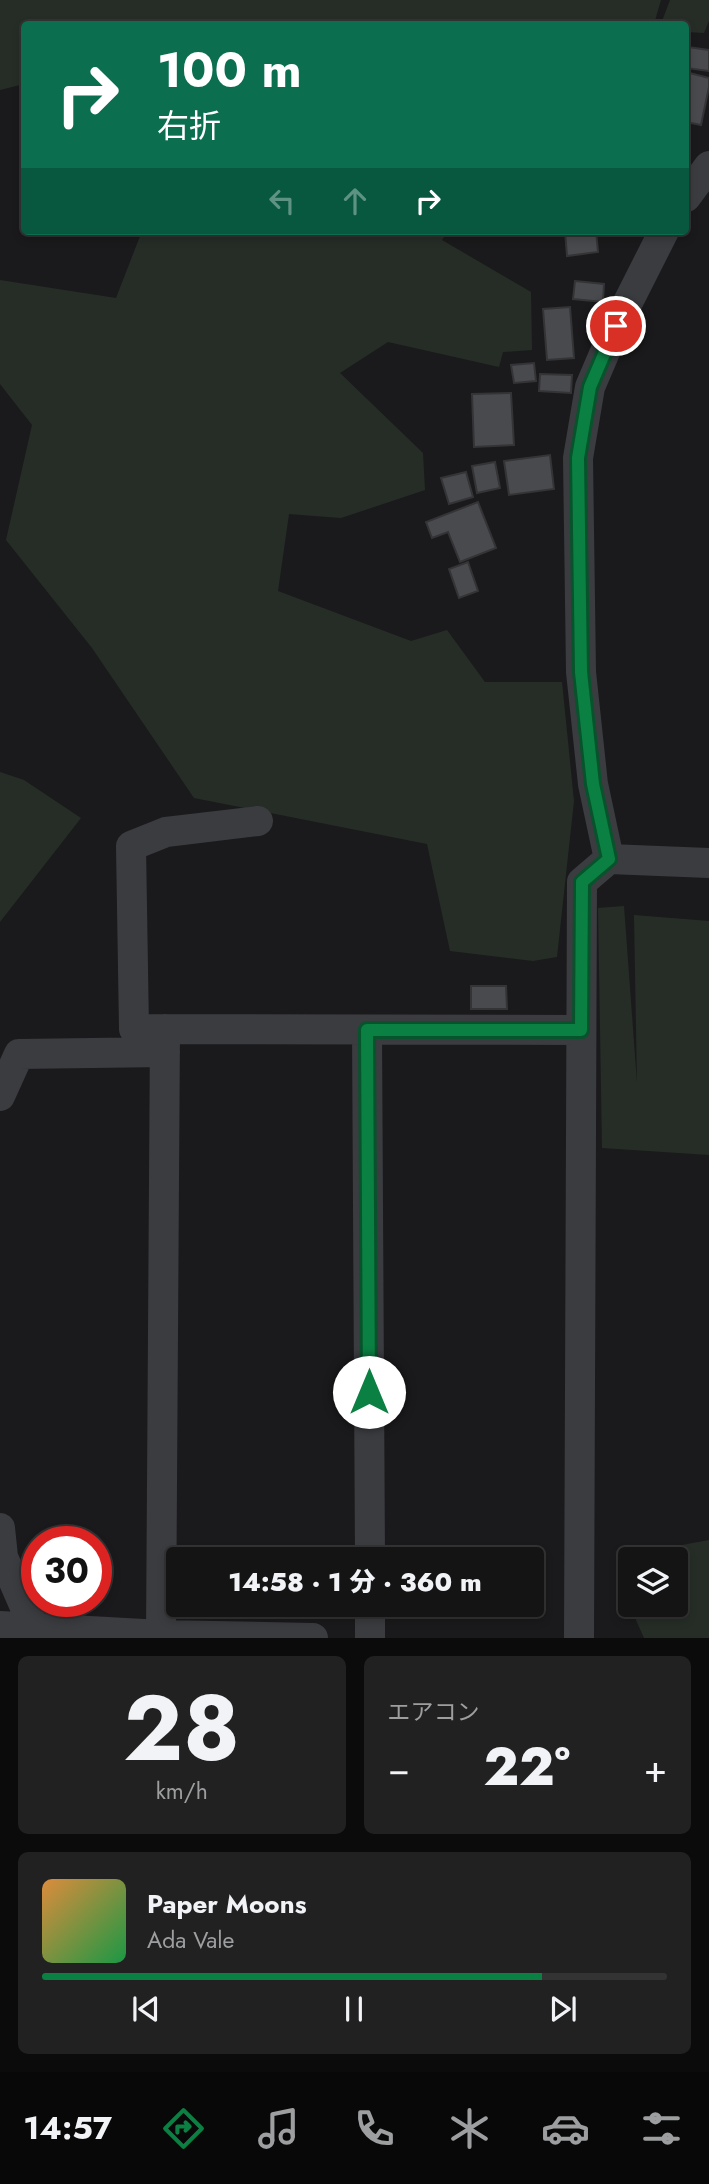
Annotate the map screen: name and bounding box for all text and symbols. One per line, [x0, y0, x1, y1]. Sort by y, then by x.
text: 100 m [157, 35, 302, 105]
icon: right [42, 49, 133, 140]
text: 右折 [157, 103, 221, 149]
icon: left [263, 182, 301, 220]
icon: ahead [336, 182, 374, 220]
icon: right [409, 182, 447, 220]
pin [586, 296, 646, 356]
icon: arrive [597, 307, 635, 345]
position arrow [332, 1355, 406, 1429]
speed limit sign: 30 [21, 1526, 112, 1617]
map controls [618, 1547, 688, 1617]
button: layers [618, 1547, 688, 1617]
text: 14:58 · 1 分 · 360 m [228, 1563, 482, 1601]
text: 28 [123, 1663, 240, 1794]
text: エアコン [388, 1695, 480, 1729]
text: 22° [483, 1729, 570, 1805]
text: − [388, 1741, 410, 1796]
text: + [644, 1741, 667, 1796]
text: km/h [156, 1774, 208, 1808]
text: Paper Moons [147, 1885, 307, 1923]
text: Ada Vale [147, 1923, 234, 1957]
icon: previous [127, 1990, 165, 2028]
icon: pause [335, 1990, 373, 2028]
icon: next [544, 1990, 582, 2028]
icon: directions [159, 2104, 208, 2153]
icon: music [254, 2104, 303, 2153]
icon: phone [350, 2104, 399, 2153]
icon: climate [445, 2104, 494, 2153]
icon: car [541, 2104, 590, 2153]
icon: filters [637, 2104, 686, 2153]
text: 14:57 [23, 2105, 112, 2151]

